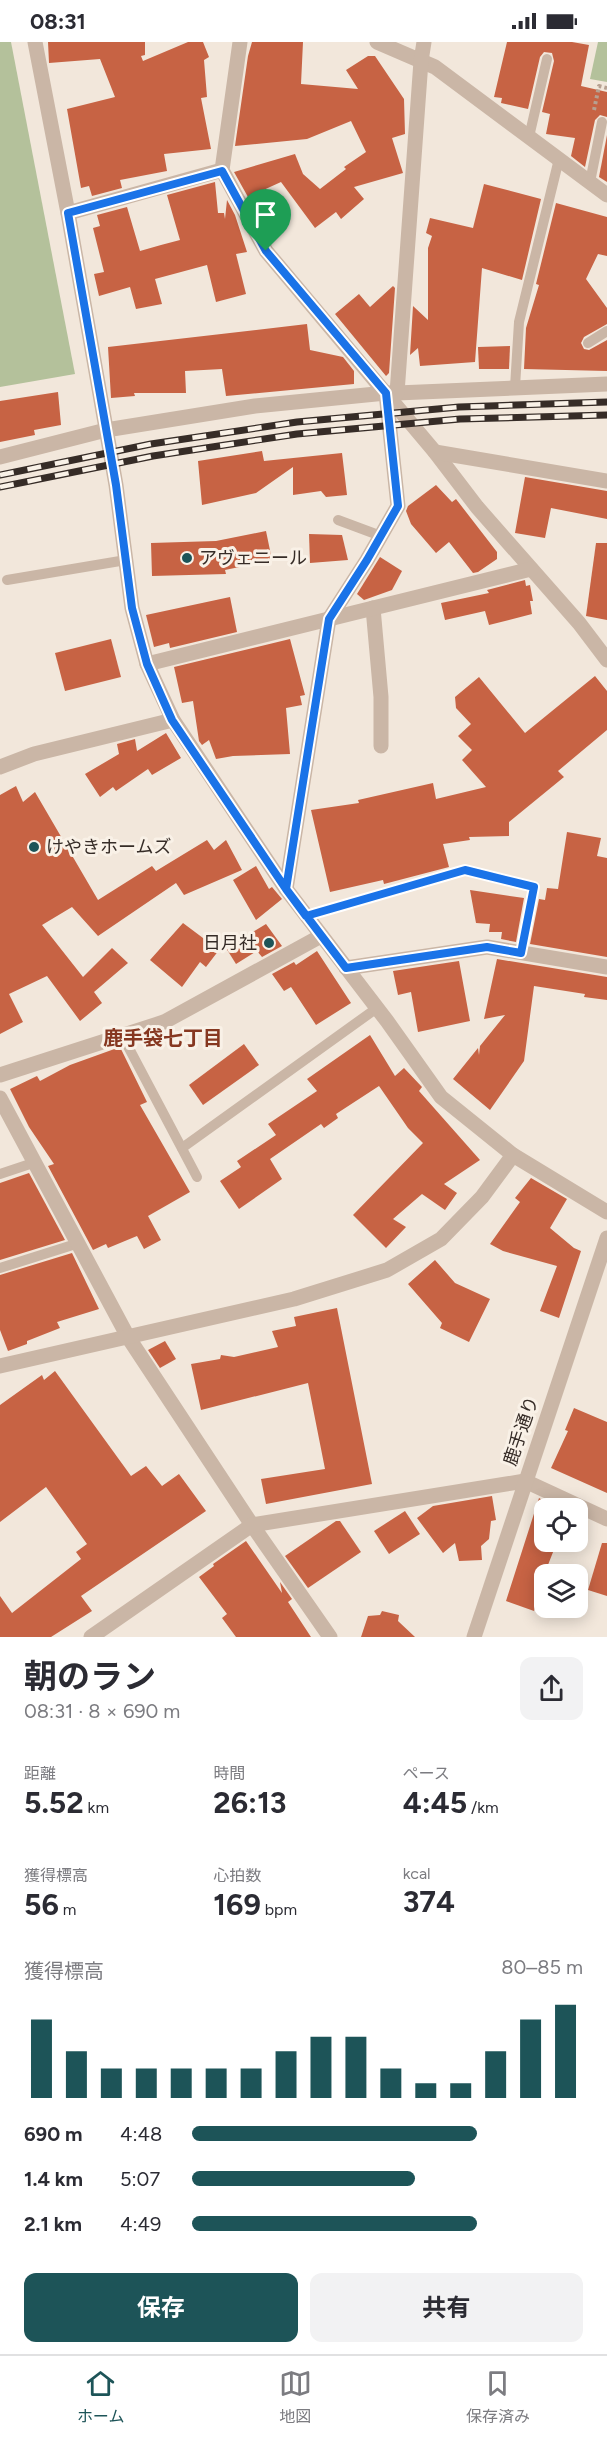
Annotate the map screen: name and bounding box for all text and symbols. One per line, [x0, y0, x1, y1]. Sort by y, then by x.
text: 08:31 [30, 8, 86, 35]
pin [240, 189, 291, 251]
icon: arrive [249, 198, 282, 231]
place label: アヴェニール [199, 547, 307, 569]
marker: アヴェニール [180, 551, 194, 565]
place label: けやきホームズ [46, 836, 171, 858]
marker: けやきホームズ [27, 840, 41, 854]
place label: 日月社 [203, 932, 257, 954]
marker: 日月社 [262, 936, 276, 950]
district label: 鹿手袋七丁目 [103, 1026, 223, 1050]
street label: 鹿手通り [499, 1393, 543, 1469]
map controls [534, 1498, 588, 1618]
button: locate [534, 1498, 588, 1552]
button: layers [534, 1564, 588, 1618]
text: 朝のラン [24, 1657, 156, 1696]
button: share [520, 1657, 583, 1720]
text: 08:31 · 8 × 690 m [24, 1699, 180, 1723]
text: 距離 [24, 1764, 56, 1783]
text: 時間 [213, 1764, 245, 1783]
text: ペース [403, 1764, 450, 1783]
text: 5.52 [24, 1784, 84, 1821]
text: 26:13 [213, 1784, 286, 1821]
text: 4:45 [403, 1784, 467, 1821]
text: km [84, 1798, 109, 1817]
text: /km [467, 1798, 499, 1817]
text: kcal [403, 1864, 431, 1883]
text: 獲得標高 [24, 1866, 88, 1885]
text: 心拍数 [213, 1866, 261, 1885]
text: 374 [403, 1883, 455, 1920]
text: 56 [24, 1886, 59, 1923]
text: 169 [213, 1886, 261, 1923]
text: m [59, 1900, 76, 1919]
text: bpm [261, 1900, 297, 1919]
text: 80–85 m [501, 1955, 583, 1979]
text: 獲得標高 [24, 1959, 104, 1983]
text: 690 m [24, 2122, 82, 2146]
text: 4:48 [120, 2122, 162, 2146]
text: 1.4 km [24, 2167, 83, 2191]
text: 5:07 [120, 2167, 160, 2191]
text: 2.1 km [24, 2212, 82, 2236]
text: 4:49 [120, 2212, 161, 2236]
button: 保存 [24, 2273, 298, 2342]
button: 共有 [310, 2273, 583, 2342]
tab: ホーム [77, 2367, 125, 2427]
tab: 地図 [279, 2367, 312, 2427]
tab: 保存済み [466, 2367, 530, 2427]

